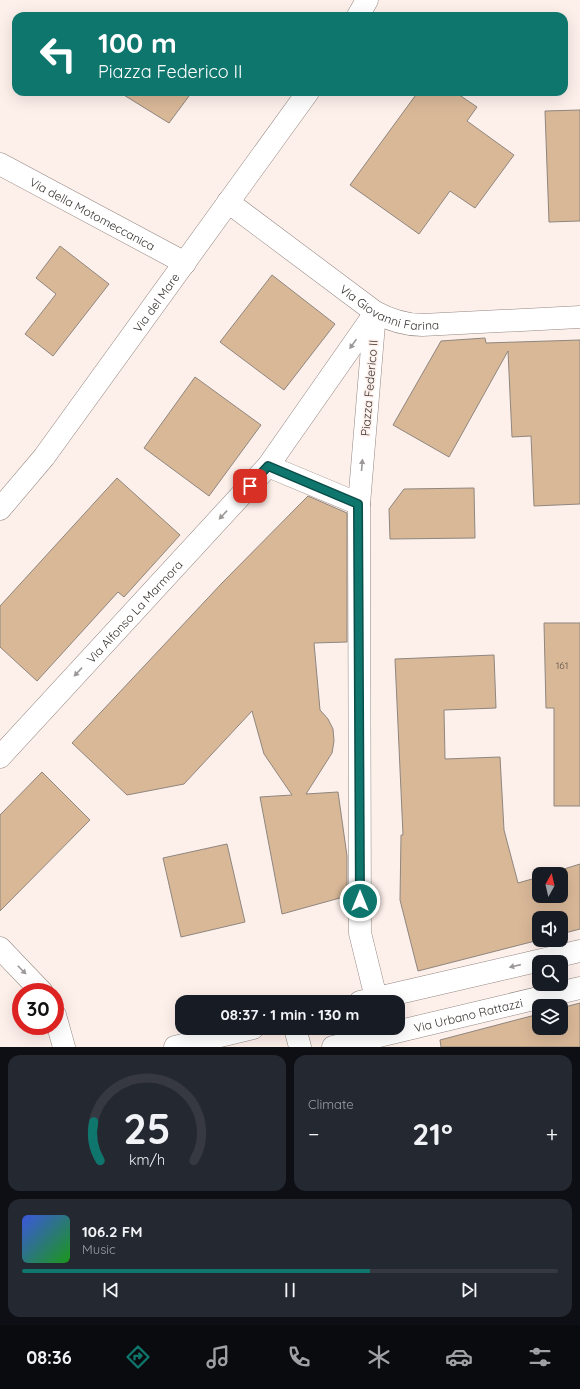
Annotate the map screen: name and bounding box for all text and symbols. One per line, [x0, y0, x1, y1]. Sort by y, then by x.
text: 100 m [98, 25, 177, 60]
icon: left [32, 28, 84, 80]
text: Piazza Federico II [98, 60, 243, 83]
street label: Via della Motomeccanica [27, 174, 158, 253]
street label: Via del Mare [129, 270, 182, 335]
street label: Via Giovanni Farina [337, 281, 439, 333]
one-way arrow [349, 339, 357, 349]
street label: Piazza Federico II [357, 339, 381, 437]
one-way arrow [359, 459, 365, 471]
pin [233, 469, 267, 503]
icon: arrive [239, 475, 261, 497]
one-way arrow [218, 510, 228, 520]
street label: Via Alfonso La Marmora [83, 557, 185, 666]
house number: 161 [556, 659, 568, 672]
one-way arrow [73, 667, 83, 677]
north arrow [532, 867, 568, 903]
map controls [532, 867, 568, 1035]
position arrow [339, 880, 381, 922]
button: sound [532, 911, 568, 947]
button: search [532, 955, 568, 991]
one-way arrow [509, 964, 521, 970]
one-way arrow [17, 965, 27, 975]
speed limit sign: 30 [12, 983, 64, 1035]
street label: Via Urbano Rattazzi [412, 994, 524, 1035]
button: layers [532, 999, 568, 1035]
text: 08:37 · 1 min · 130 m [221, 1005, 359, 1024]
text: Climate [308, 1096, 354, 1112]
text: 25 [123, 1102, 171, 1154]
text: 21° [412, 1115, 453, 1153]
text: − [308, 1120, 319, 1148]
text: + [546, 1120, 558, 1148]
text: km/h [129, 1151, 165, 1169]
text: 106.2 FM [82, 1222, 143, 1241]
text: Music [82, 1241, 116, 1257]
icon: previous [100, 1279, 122, 1301]
icon: pause [279, 1279, 301, 1301]
icon: next [458, 1279, 480, 1301]
icon: directions [124, 1343, 152, 1371]
icon: music [204, 1343, 232, 1371]
icon: phone [285, 1343, 313, 1371]
icon: climate [365, 1343, 393, 1371]
icon: car [445, 1343, 473, 1371]
icon: filters [526, 1343, 554, 1371]
text: 08:36 [26, 1346, 72, 1369]

